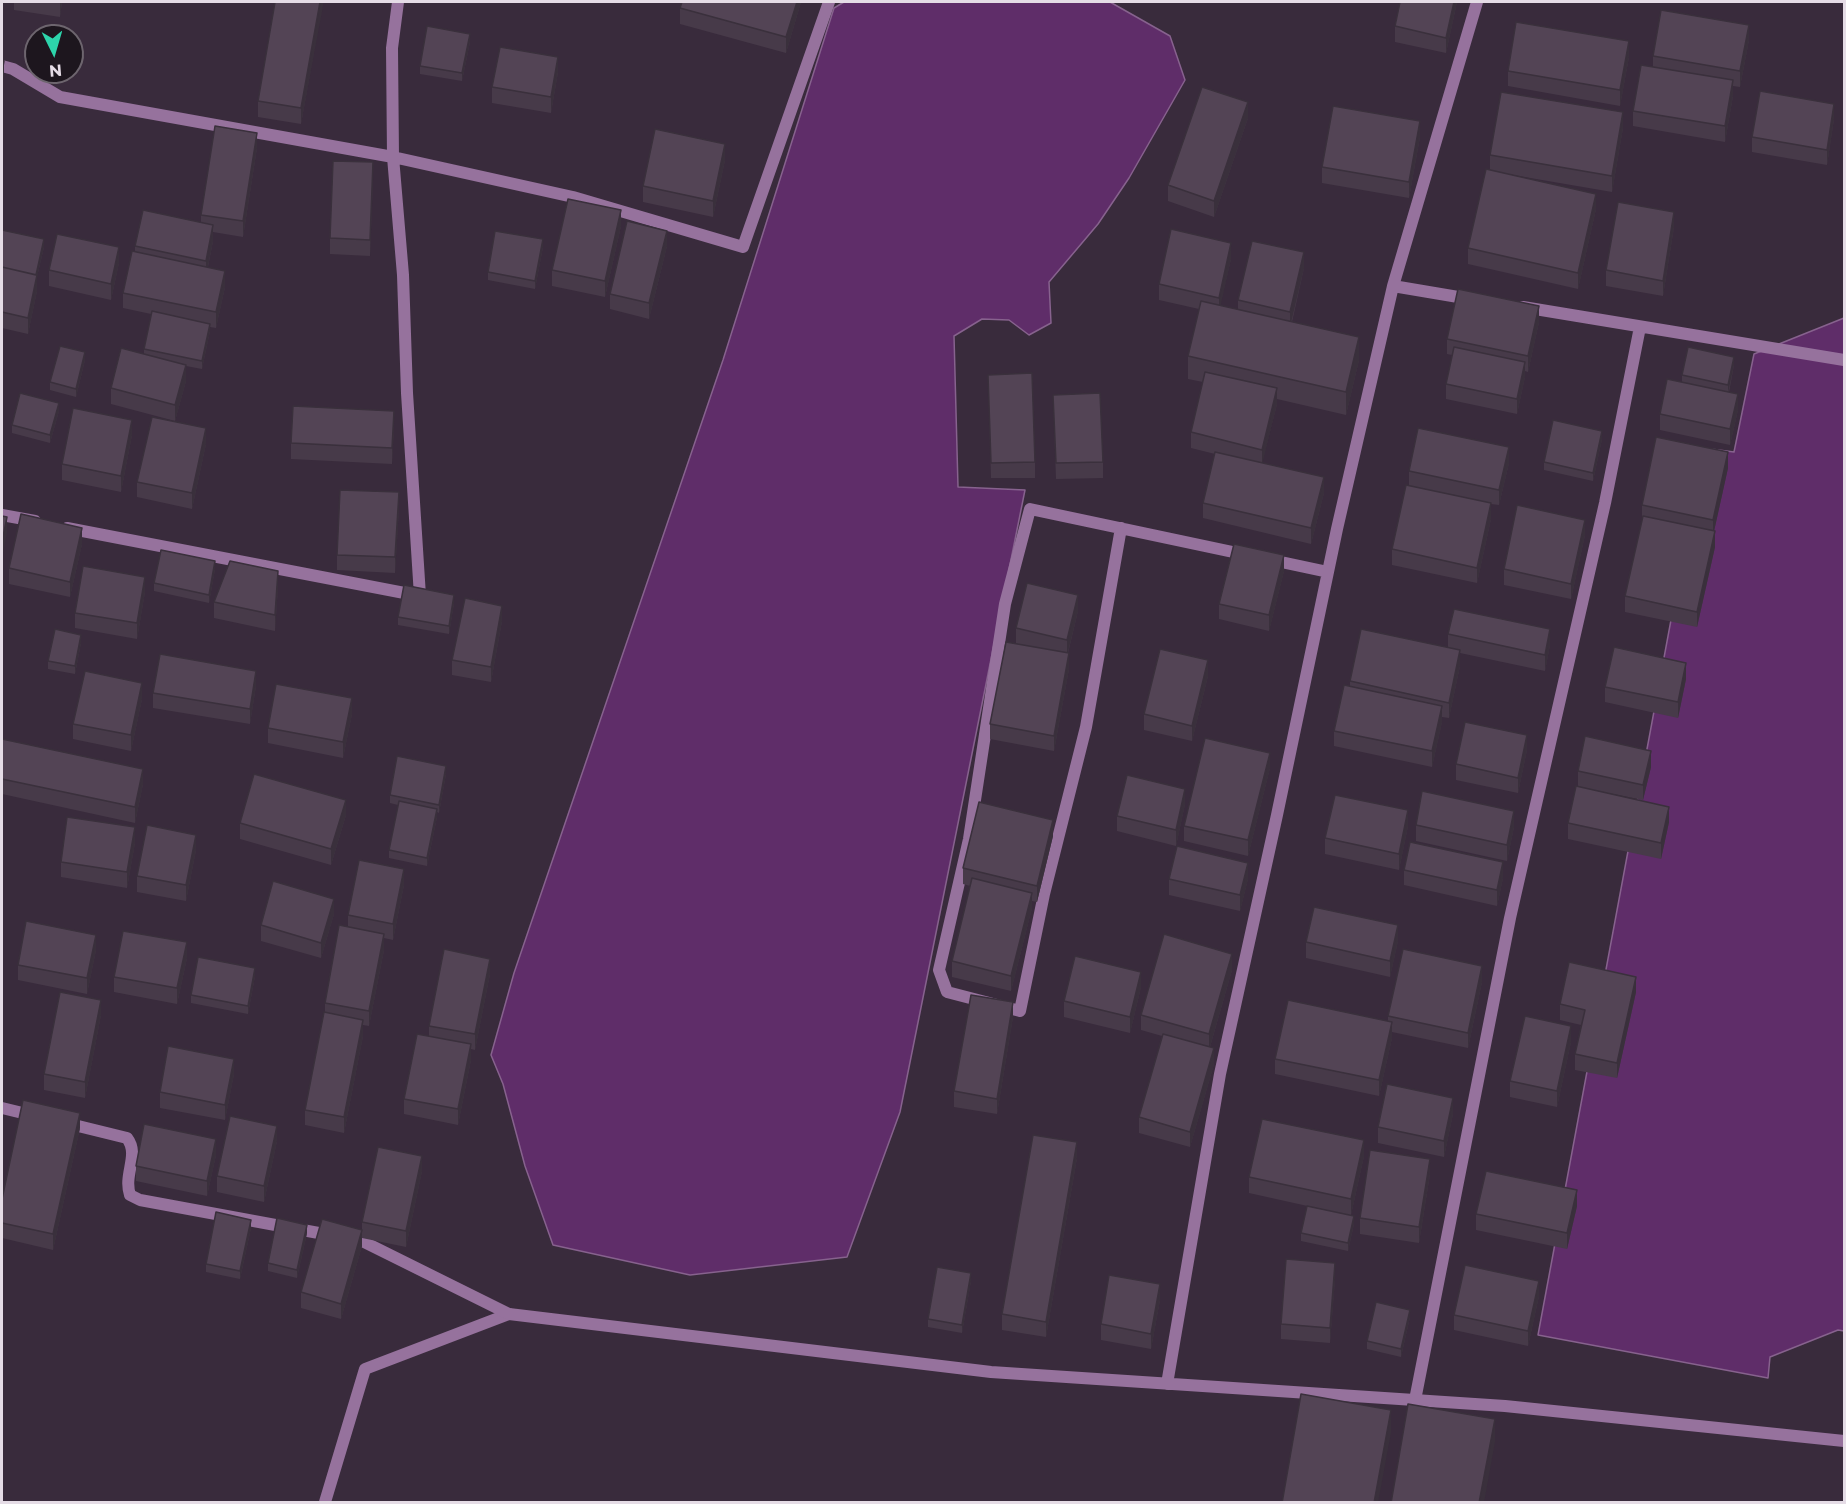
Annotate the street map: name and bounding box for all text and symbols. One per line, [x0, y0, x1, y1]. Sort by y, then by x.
north arrow [24, 24, 84, 84]
text: N [48, 60, 63, 80]

